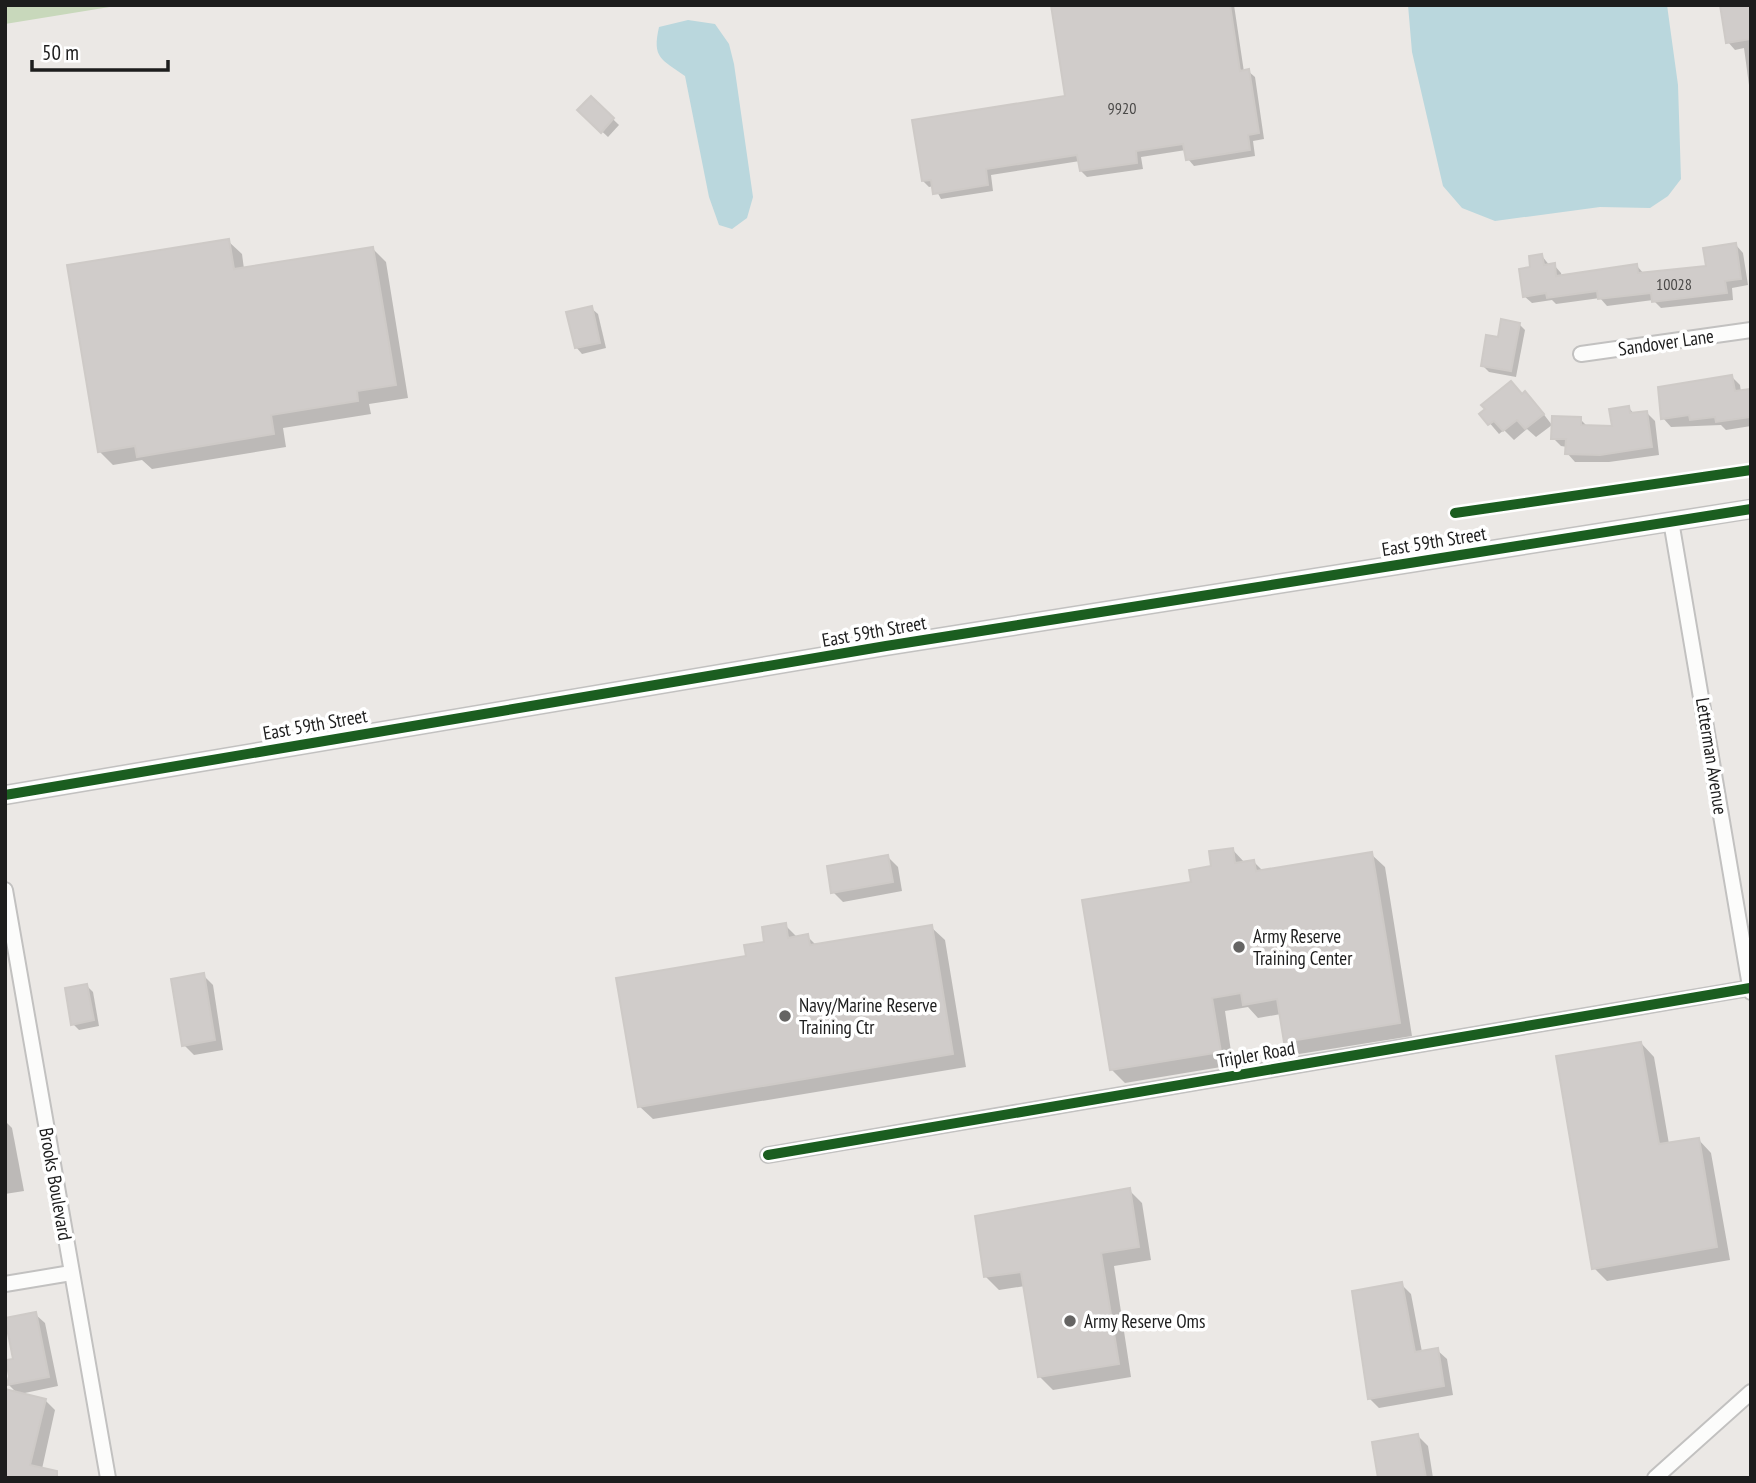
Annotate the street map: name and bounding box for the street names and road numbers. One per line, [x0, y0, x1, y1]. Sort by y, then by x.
street label: Sandover Lane [1617, 323, 1715, 361]
street label: East 59th Street [1380, 521, 1489, 561]
street label: East 59th Street [820, 610, 929, 652]
street label: Letterman Avenue [1691, 696, 1733, 816]
street label: East 59th Street [261, 703, 370, 745]
street label: Tripler Road [1215, 1035, 1297, 1073]
street label: Brooks Boulevard [34, 1126, 78, 1242]

